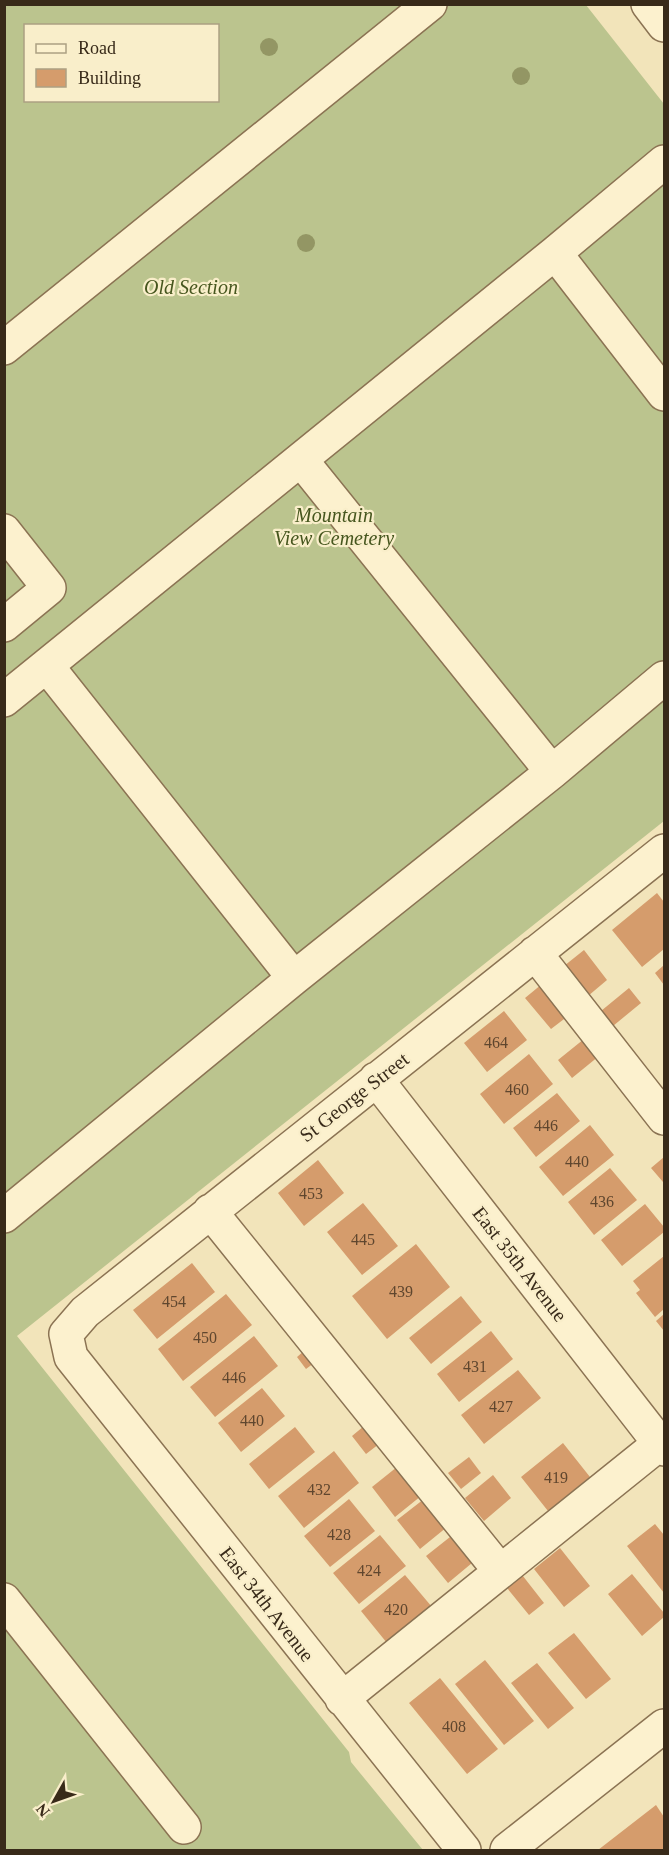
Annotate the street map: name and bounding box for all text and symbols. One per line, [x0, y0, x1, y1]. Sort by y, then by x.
legend [24, 24, 219, 102]
text: Road [78, 38, 116, 58]
text: Building [78, 68, 141, 88]
park label: Old Section [144, 276, 238, 298]
park label: Mountain View Cemetery [274, 504, 394, 550]
house number: 464 [484, 1034, 508, 1051]
street label: St George Street [295, 1047, 414, 1147]
house number: 460 [505, 1081, 529, 1098]
house number: 446 [534, 1117, 558, 1134]
house number: 440 [565, 1153, 589, 1170]
house number: 453 [299, 1185, 323, 1202]
house number: 436 [590, 1193, 614, 1210]
street label: East 35th Avenue [468, 1202, 572, 1326]
house number: 445 [351, 1231, 375, 1248]
house number: 439 [389, 1283, 413, 1300]
house number: 454 [162, 1293, 186, 1310]
house number: 450 [193, 1329, 217, 1346]
house number: 431 [463, 1358, 487, 1375]
house number: 446 [222, 1369, 246, 1386]
house number: 427 [489, 1398, 513, 1415]
house number: 440 [240, 1412, 264, 1429]
house number: 419 [544, 1469, 568, 1486]
house number: 432 [307, 1481, 331, 1498]
house number: 428 [327, 1526, 351, 1543]
street label: East 34th Avenue [215, 1542, 319, 1666]
house number: 424 [357, 1562, 381, 1579]
house number: 420 [384, 1601, 408, 1618]
house number: 408 [442, 1718, 466, 1735]
north arrow [24, 1771, 84, 1831]
text: N [32, 1800, 53, 1820]

